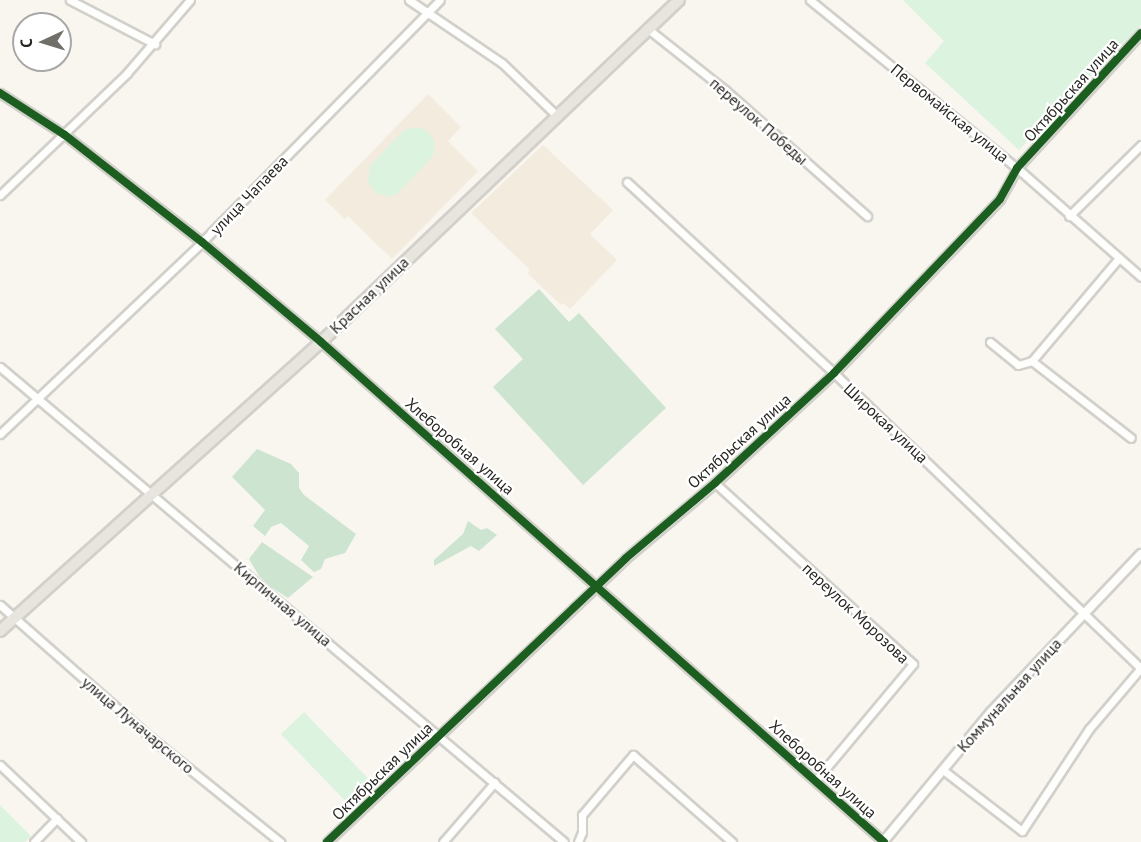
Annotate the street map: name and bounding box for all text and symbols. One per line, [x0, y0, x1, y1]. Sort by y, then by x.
north arrow [12, 12, 72, 72]
street label: Октябрьская улица [1020, 34, 1122, 146]
text: С [16, 38, 36, 48]
street label: Первомайская улица [887, 60, 1013, 166]
street label: переулок Победы [706, 73, 812, 169]
street label: улица Чапаева [206, 151, 292, 239]
street label: Красная улица [325, 252, 413, 338]
street label: Широкая улица [840, 379, 932, 467]
street label: Октябрьская улица [683, 390, 795, 492]
street label: Хлеборобная улица [402, 394, 518, 498]
street label: Кирпичная улица [230, 558, 336, 650]
street label: переулок Морозова [799, 559, 913, 667]
street label: Коммунальная улица [953, 634, 1065, 756]
street label: улица Луначарского [78, 672, 198, 778]
street label: Хлеборобная улица [765, 716, 881, 822]
street label: Октябрьская улица [328, 718, 436, 824]

